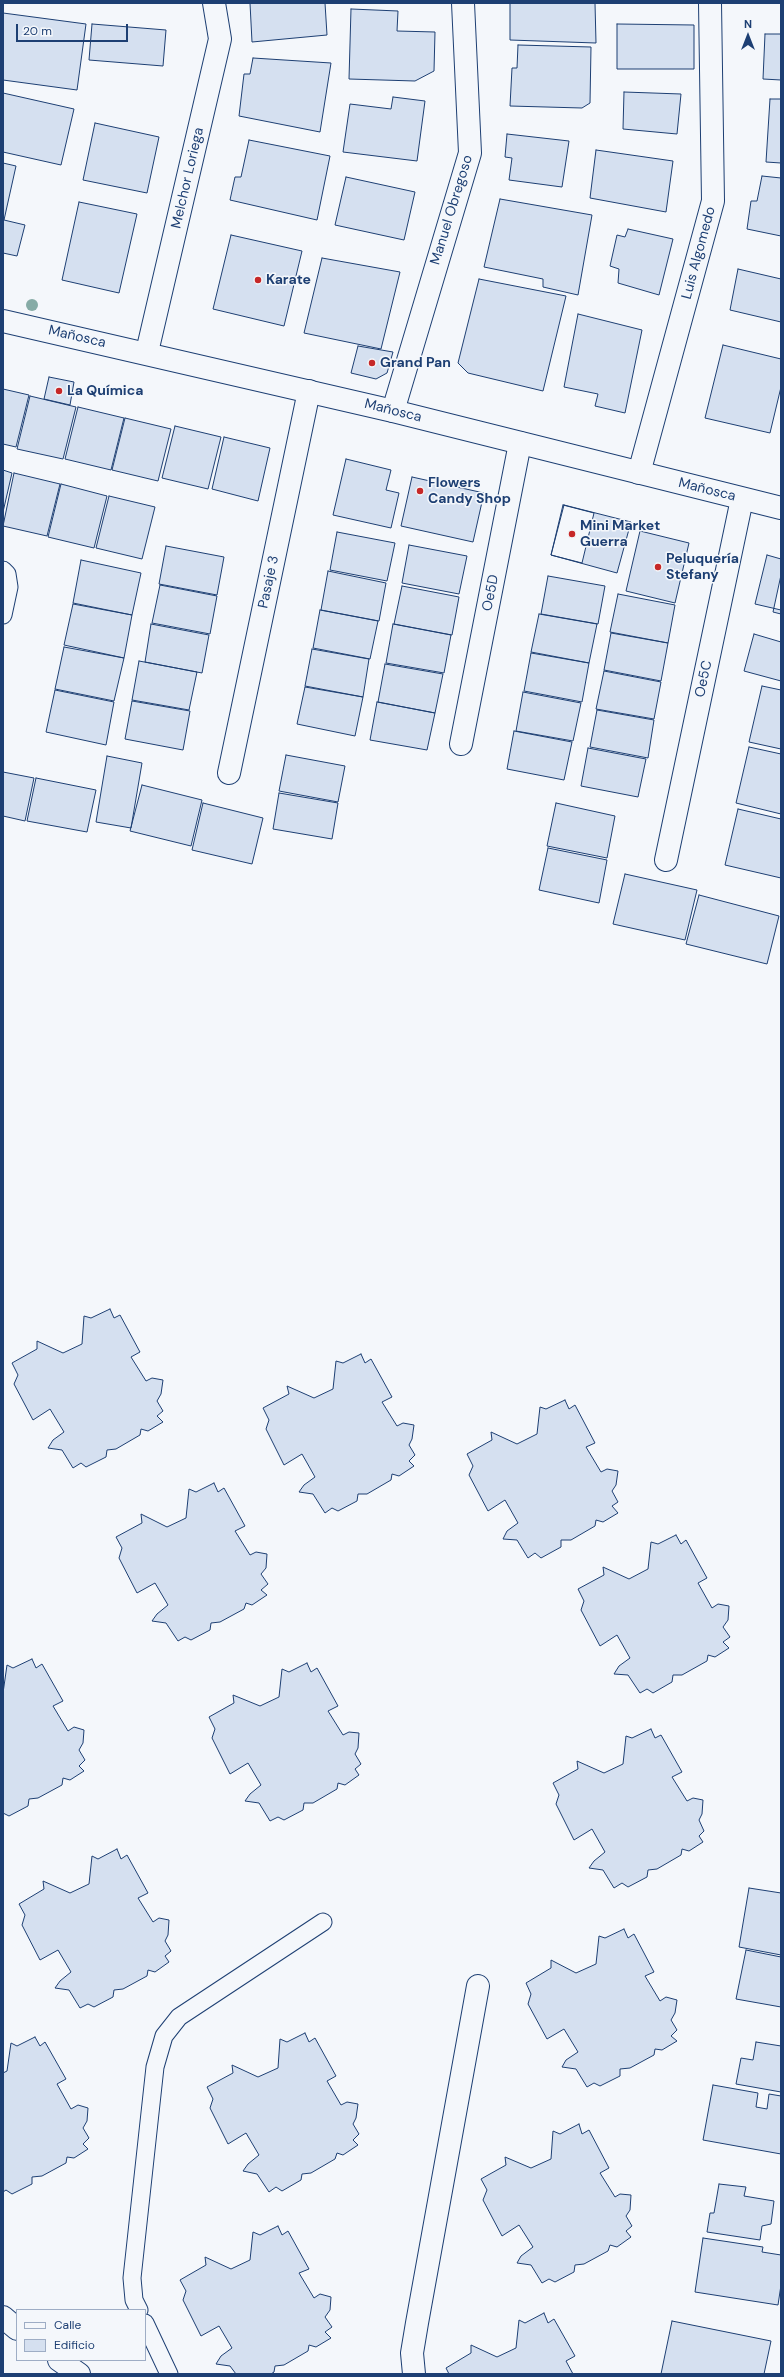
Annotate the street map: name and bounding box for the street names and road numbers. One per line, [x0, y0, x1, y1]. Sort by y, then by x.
street label: Melchor Loriega [168, 126, 208, 230]
street label: Manuel Obregoso [427, 153, 477, 267]
street label: Luis Algomedo [679, 205, 719, 301]
street label: Mañosca [47, 322, 107, 352]
street label: Mañosca [363, 396, 423, 426]
street label: Mañosca [677, 475, 737, 505]
street label: Pasaje 3 [255, 554, 283, 610]
street label: Oe5D [479, 573, 503, 613]
street label: Oe5C [692, 659, 716, 699]

